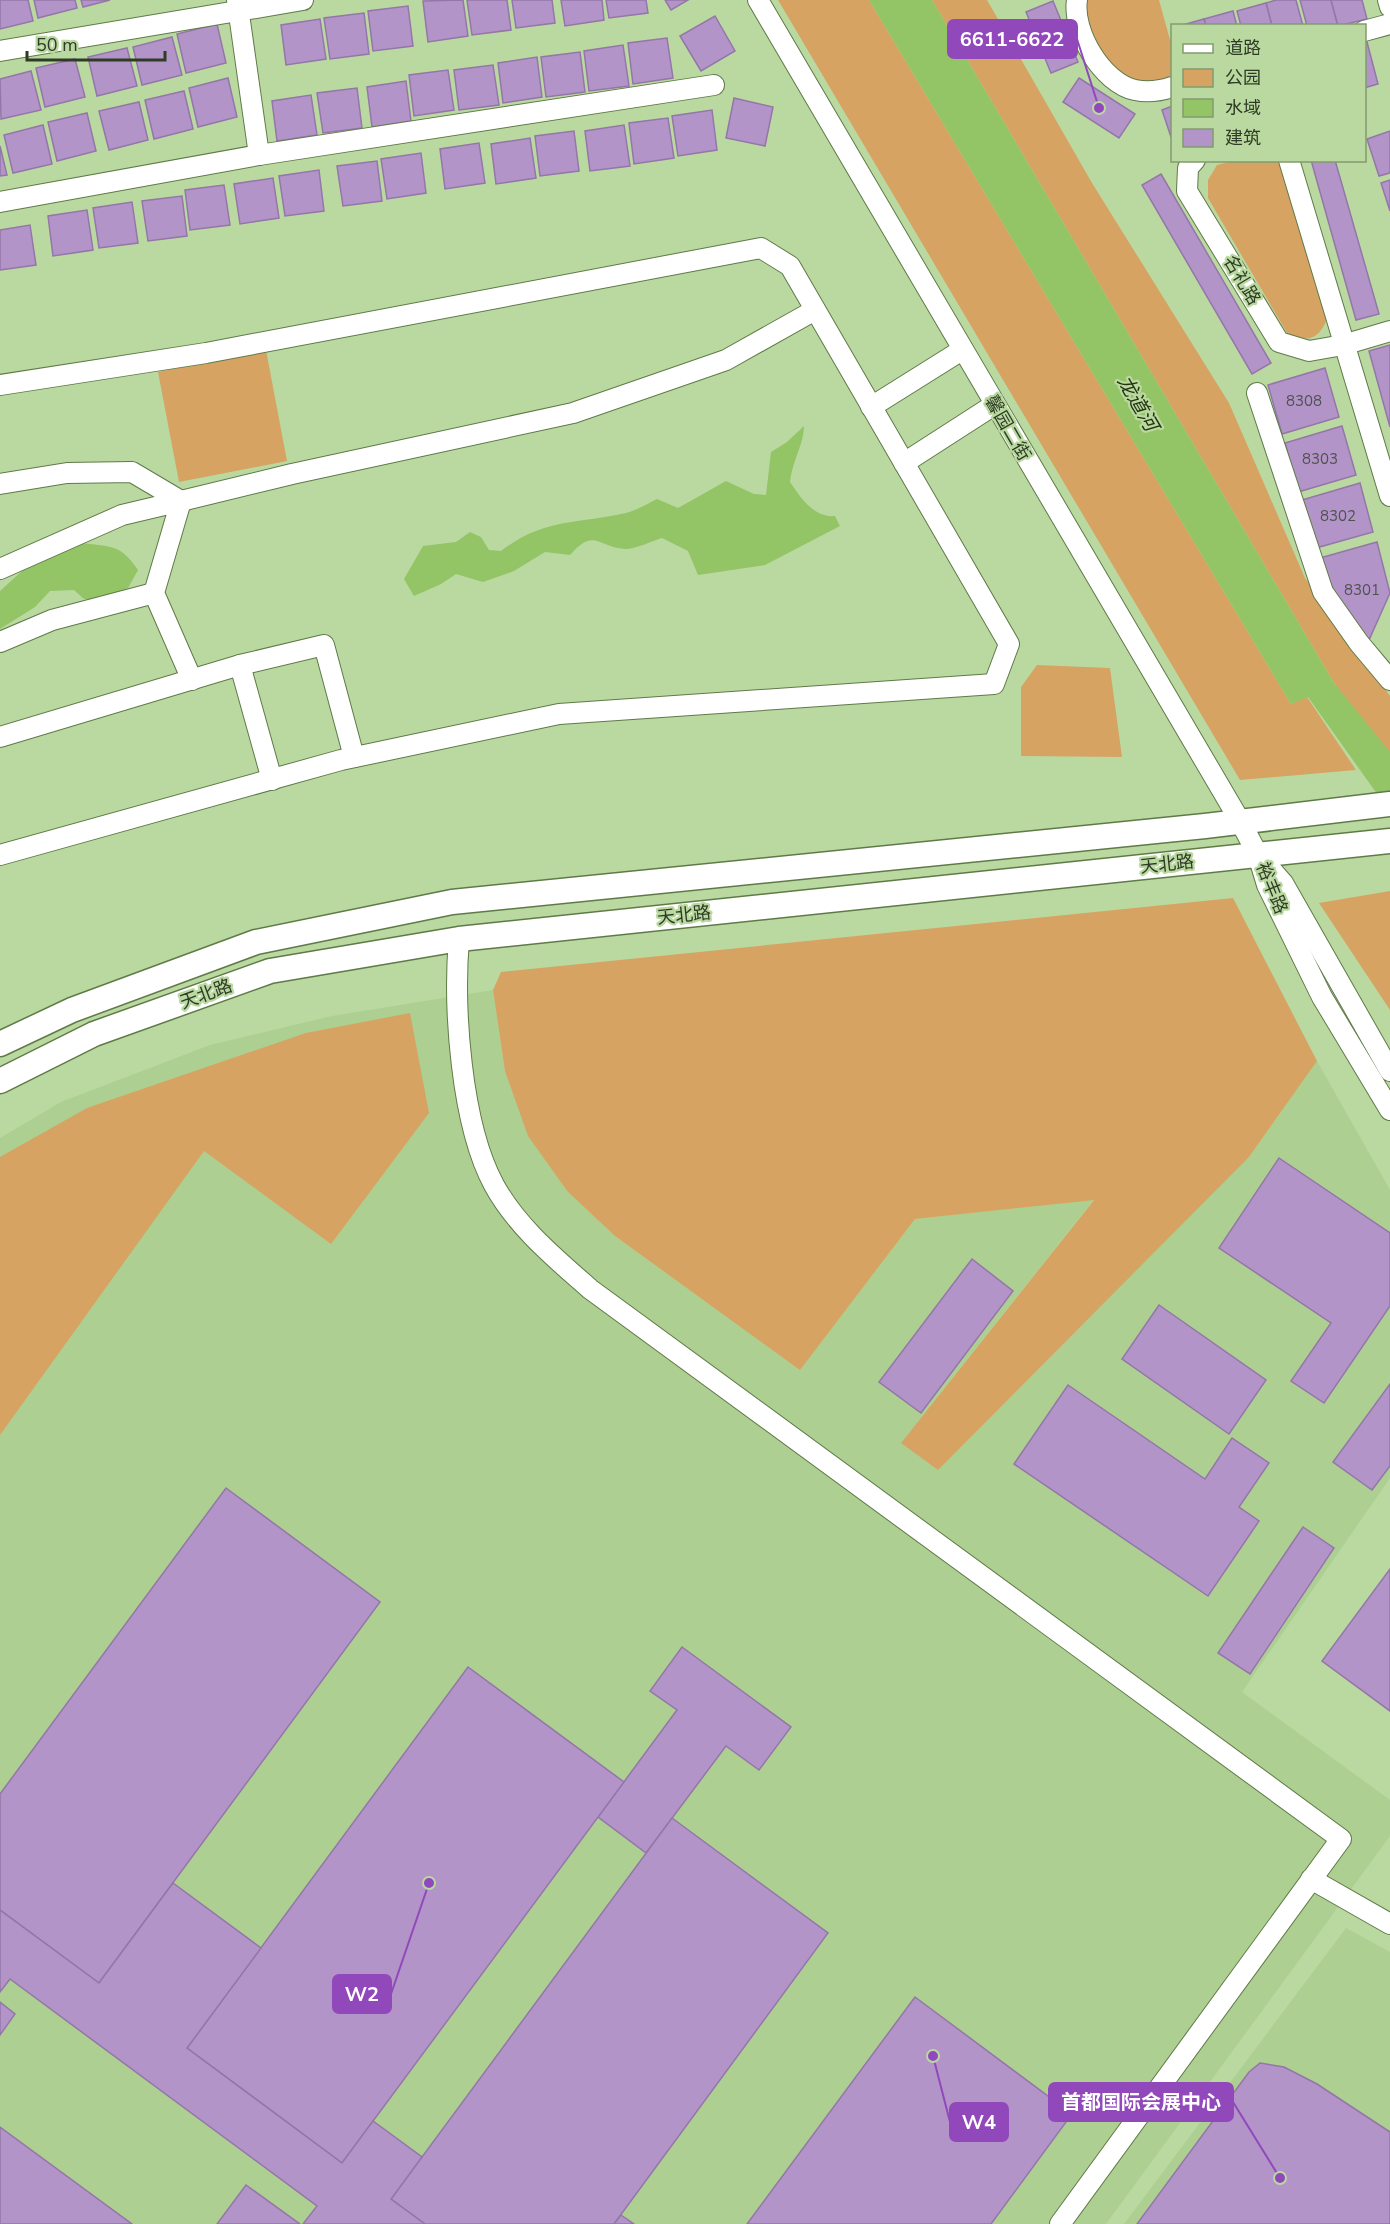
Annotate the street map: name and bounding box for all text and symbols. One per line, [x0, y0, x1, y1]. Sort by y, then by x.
callout: 6611-6622 [948, 20, 1077, 58]
scale bar [27, 24, 165, 62]
legend [1171, 24, 1366, 162]
text: 6611-6622 [960, 26, 1064, 53]
text: 50 m [36, 33, 78, 57]
text: 道路 [1225, 36, 1261, 60]
text: 公园 [1225, 66, 1261, 90]
text: 水域 [1225, 96, 1261, 120]
text: 建筑 [1225, 126, 1261, 150]
street label: 名礼路 [1218, 251, 1266, 309]
water label: 龙道河 [1111, 371, 1166, 439]
street label: 馨园二街 [980, 391, 1036, 465]
house number: 8308 [1286, 391, 1322, 411]
house number: 8303 [1302, 449, 1338, 469]
house number: 8302 [1320, 506, 1356, 526]
house number: 8301 [1344, 580, 1380, 600]
street label: 天北路 [1139, 849, 1195, 879]
street label: 裕丰路 [1251, 858, 1293, 918]
street label: 天北路 [656, 900, 712, 930]
street label: 天北路 [177, 973, 235, 1015]
callout: W2 [333, 1975, 391, 2013]
text: W2 [345, 1981, 379, 2008]
callout: 首都国际会展中心 [1049, 2083, 1233, 2121]
text: 首都国际会展中心 [1061, 2089, 1221, 2116]
callout: W4 [950, 2103, 1008, 2141]
text: W4 [962, 2109, 996, 2136]

